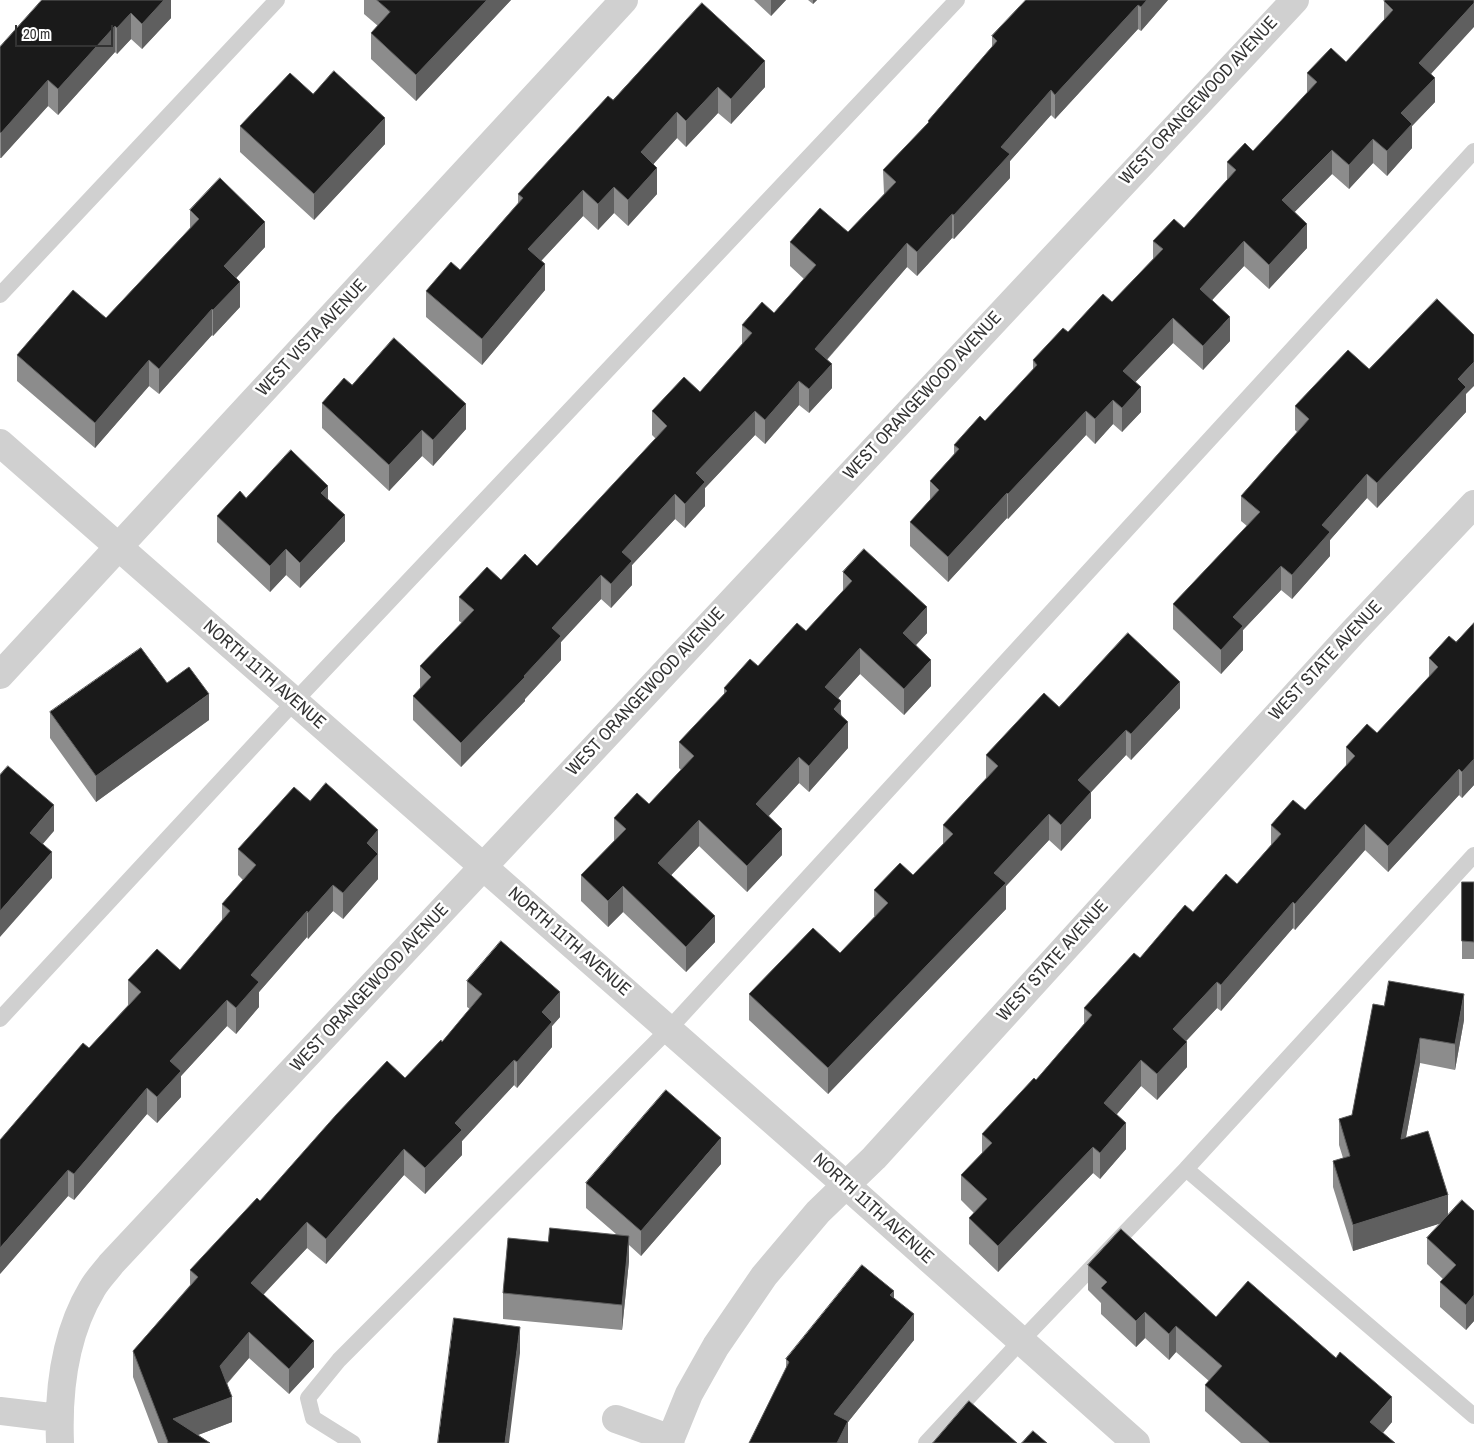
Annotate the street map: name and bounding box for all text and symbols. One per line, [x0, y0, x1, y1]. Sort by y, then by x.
street label: WEST ORANGEWOOD AVENUE [1115, 12, 1283, 190]
scale bar [18, 15, 115, 47]
text: 20 m [23, 23, 50, 44]
street label: WEST VISTA AVENUE [252, 275, 372, 401]
street label: WEST ORANGEWOOD AVENUE [839, 307, 1007, 485]
street label: WEST STATE AVENUE [1265, 597, 1387, 725]
street label: WEST ORANGEWOOD AVENUE [562, 603, 730, 781]
street label: NORTH 11TH AVENUE [198, 616, 330, 734]
street label: NORTH 11TH AVENUE [503, 883, 635, 1001]
street label: WEST STATE AVENUE [993, 896, 1113, 1026]
street label: WEST ORANGEWOOD AVENUE [286, 899, 454, 1077]
street label: NORTH 11TH AVENUE [808, 1149, 938, 1269]

